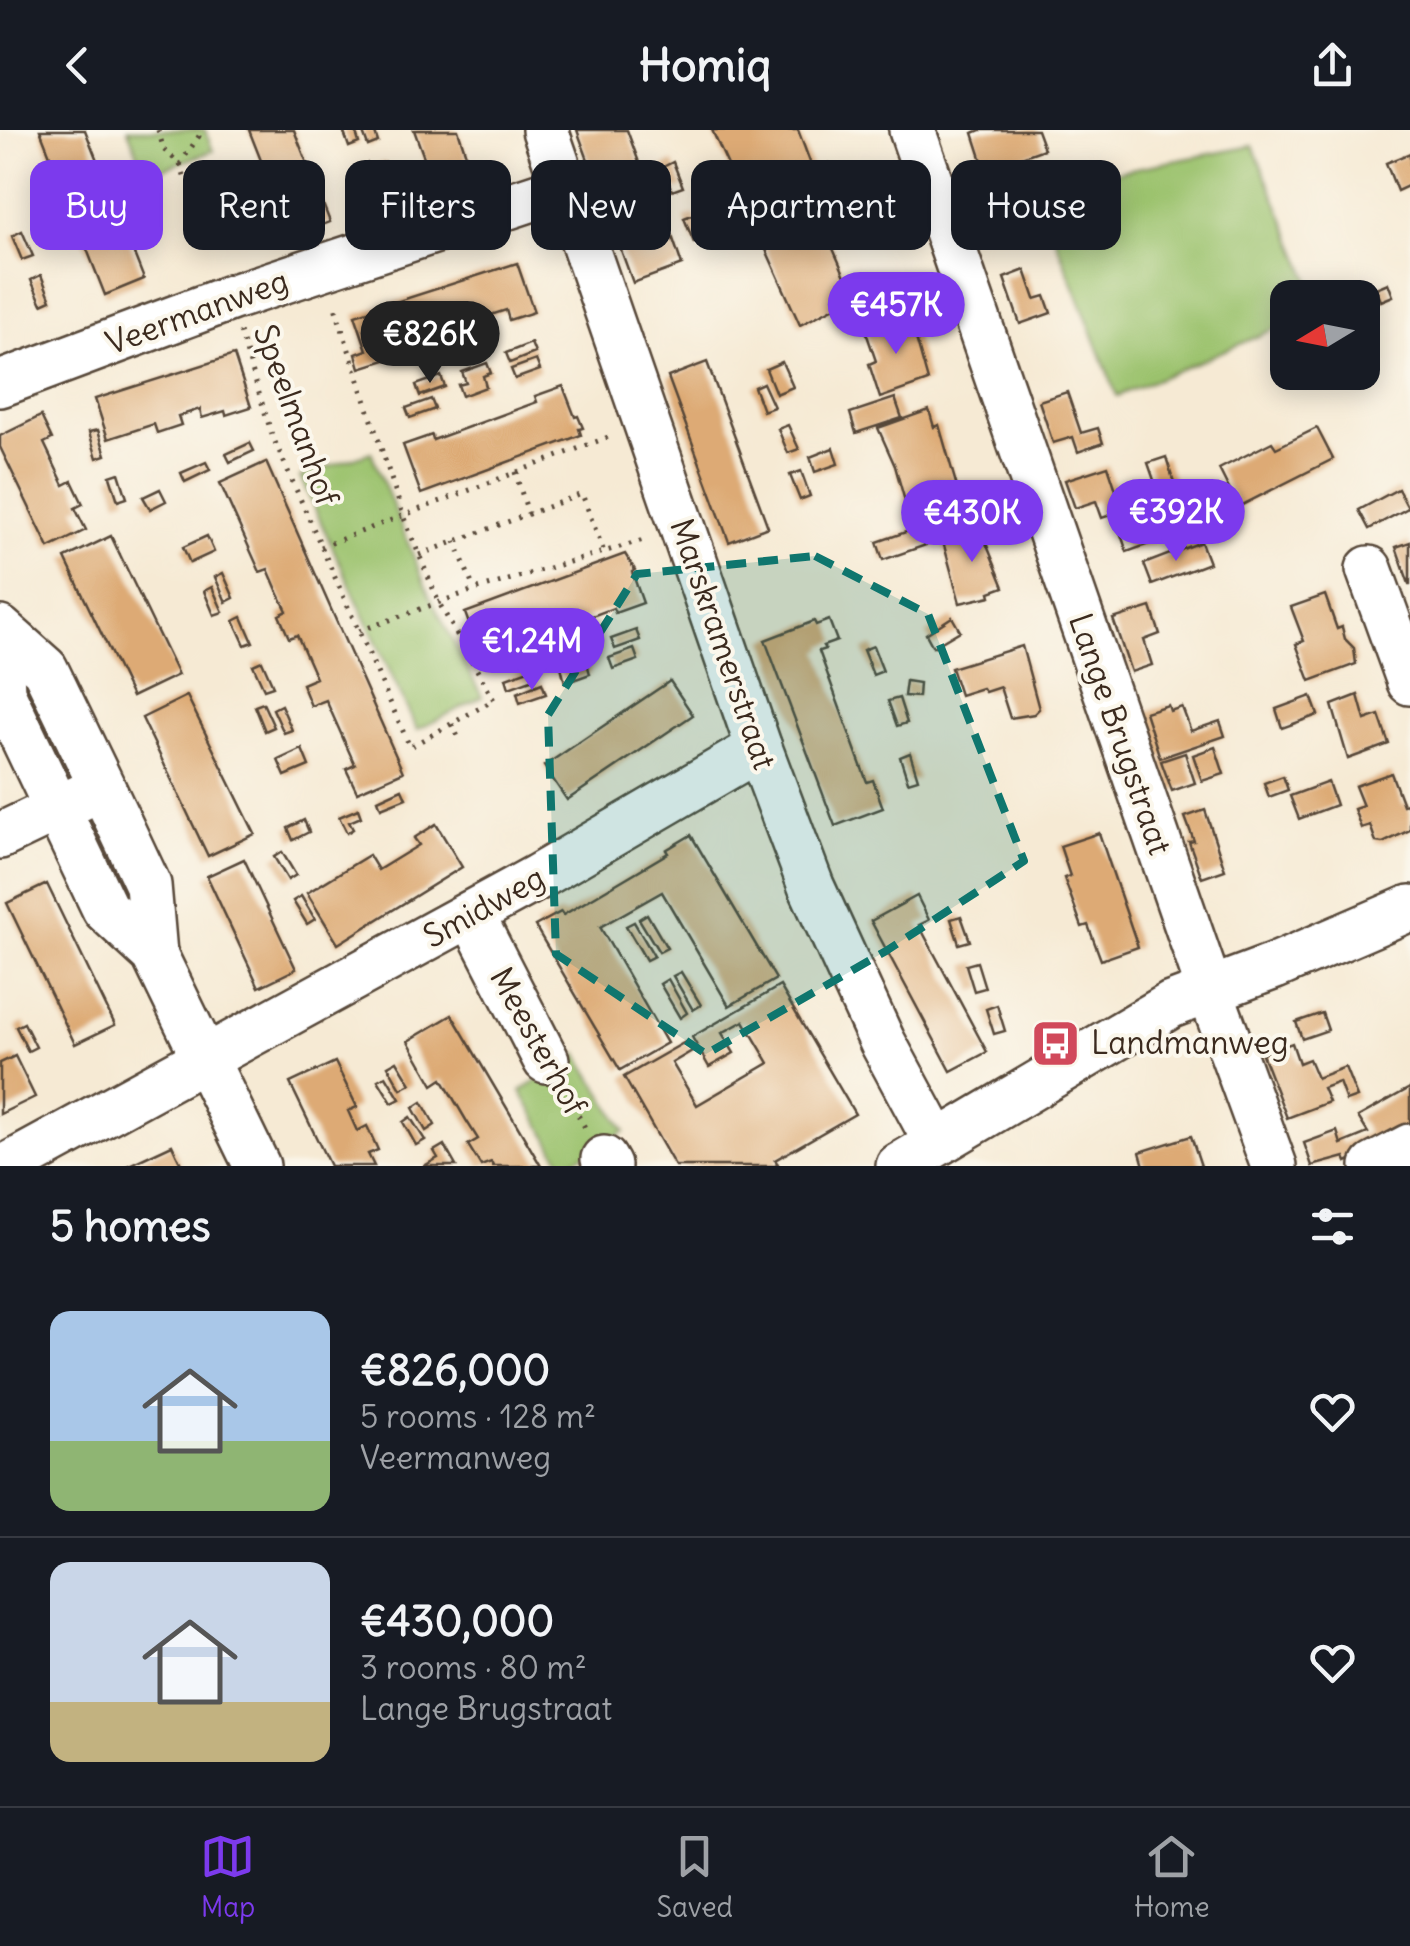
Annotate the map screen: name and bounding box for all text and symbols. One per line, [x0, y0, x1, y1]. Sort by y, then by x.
text: Homiq [639, 37, 771, 93]
icon: back [50, 38, 105, 93]
icon: share [1305, 38, 1360, 93]
chip: Buy [30, 160, 163, 250]
chip: Rent [183, 160, 325, 250]
chip: Filters [345, 160, 511, 250]
chip: New [531, 160, 671, 250]
chip: Apartment [691, 160, 931, 250]
chip: House [951, 160, 1121, 250]
street label: Veermanweg [100, 260, 294, 363]
pin: €457K [826, 272, 966, 357]
north arrow [1270, 280, 1380, 390]
map controls [1270, 280, 1380, 390]
text: €457K [850, 284, 942, 325]
pin: €826K [360, 301, 500, 386]
text: €826K [383, 313, 477, 354]
street label: Speelmanhof [245, 319, 348, 511]
pin: €392K [1106, 479, 1246, 564]
pin: €430K [902, 480, 1042, 565]
text: €392K [1129, 491, 1223, 532]
text: €430K [923, 492, 1021, 533]
street label: Marskramerstraat [661, 513, 786, 775]
pin: €1.24M [451, 608, 613, 693]
street label: Lange Brugstraat [1060, 608, 1181, 860]
text: €1.24M [481, 620, 583, 661]
street label: Smidweg [416, 857, 551, 957]
street label: Meesterhof [481, 960, 596, 1122]
bus stop icon: Landmanweg [1030, 1017, 1082, 1069]
place label: Landmanweg [1091, 1022, 1289, 1063]
icon: filters [1305, 1199, 1360, 1254]
text: 5 homes [50, 1200, 211, 1252]
text: €826,000 [360, 1344, 550, 1396]
icon: home [130, 1351, 250, 1471]
icon: heart [1305, 1384, 1360, 1439]
text: 5 rooms · 128 m² [360, 1396, 596, 1437]
text: Veermanweg [360, 1437, 551, 1478]
text: €430,000 [360, 1595, 554, 1647]
icon: home [130, 1602, 250, 1722]
icon: heart [1305, 1635, 1360, 1690]
text: 3 rooms · 80 m² [360, 1647, 587, 1688]
text: Lange Brugstraat [360, 1688, 612, 1729]
tab: Map [200, 1829, 255, 1925]
tab: Saved [656, 1829, 733, 1925]
tab: Home [1134, 1829, 1210, 1925]

